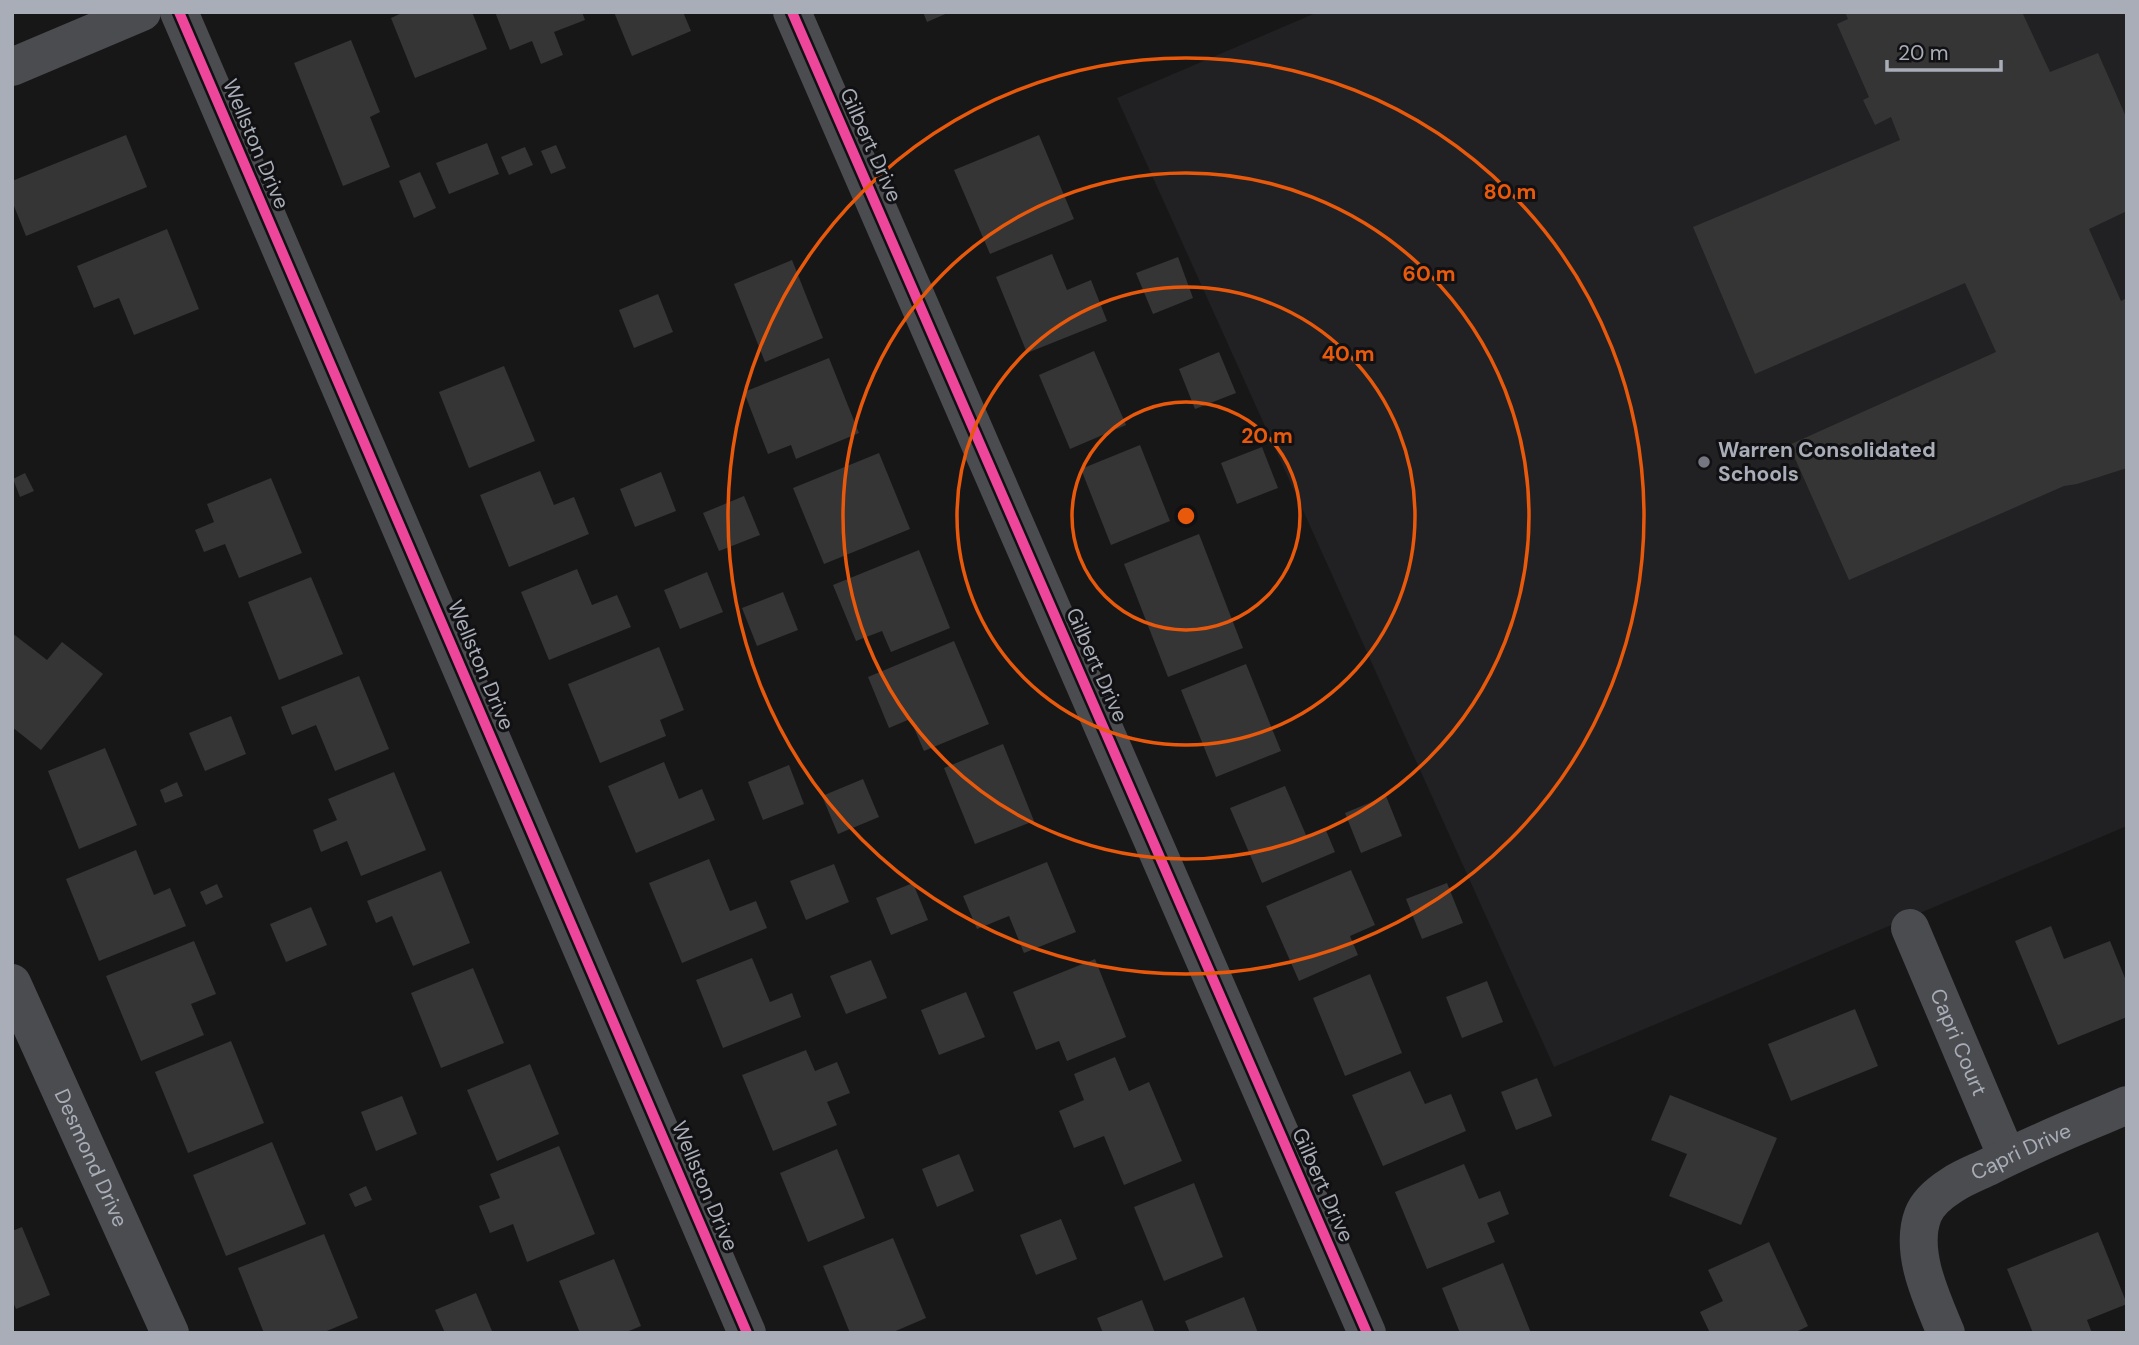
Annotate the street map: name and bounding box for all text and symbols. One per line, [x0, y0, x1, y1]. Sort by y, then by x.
scale bar [1887, 28, 2001, 72]
text: 20 m [1898, 39, 1949, 67]
street label: Wellston Drive [216, 75, 296, 213]
street label: Gilbert Drive [833, 84, 909, 207]
text: 80 m [1484, 178, 1536, 206]
text: 60 m [1403, 260, 1455, 288]
text: 40 m [1321, 340, 1375, 368]
text: 20 m [1241, 422, 1293, 450]
place label: Warren Consolidated Schools [1718, 436, 1936, 488]
marker: Warren Consolidated Schools [1696, 454, 1712, 470]
centre of rings [1174, 504, 1198, 528]
street label: Wellston Drive [441, 596, 521, 734]
street label: Gilbert Drive [1059, 604, 1135, 727]
street label: Capri Court [1923, 984, 1993, 1100]
street label: Desmond Drive [48, 1084, 134, 1232]
street label: Capri Drive [1966, 1116, 2075, 1187]
street label: Wellston Drive [665, 1117, 745, 1255]
street label: Gilbert Drive [1285, 1124, 1361, 1247]

